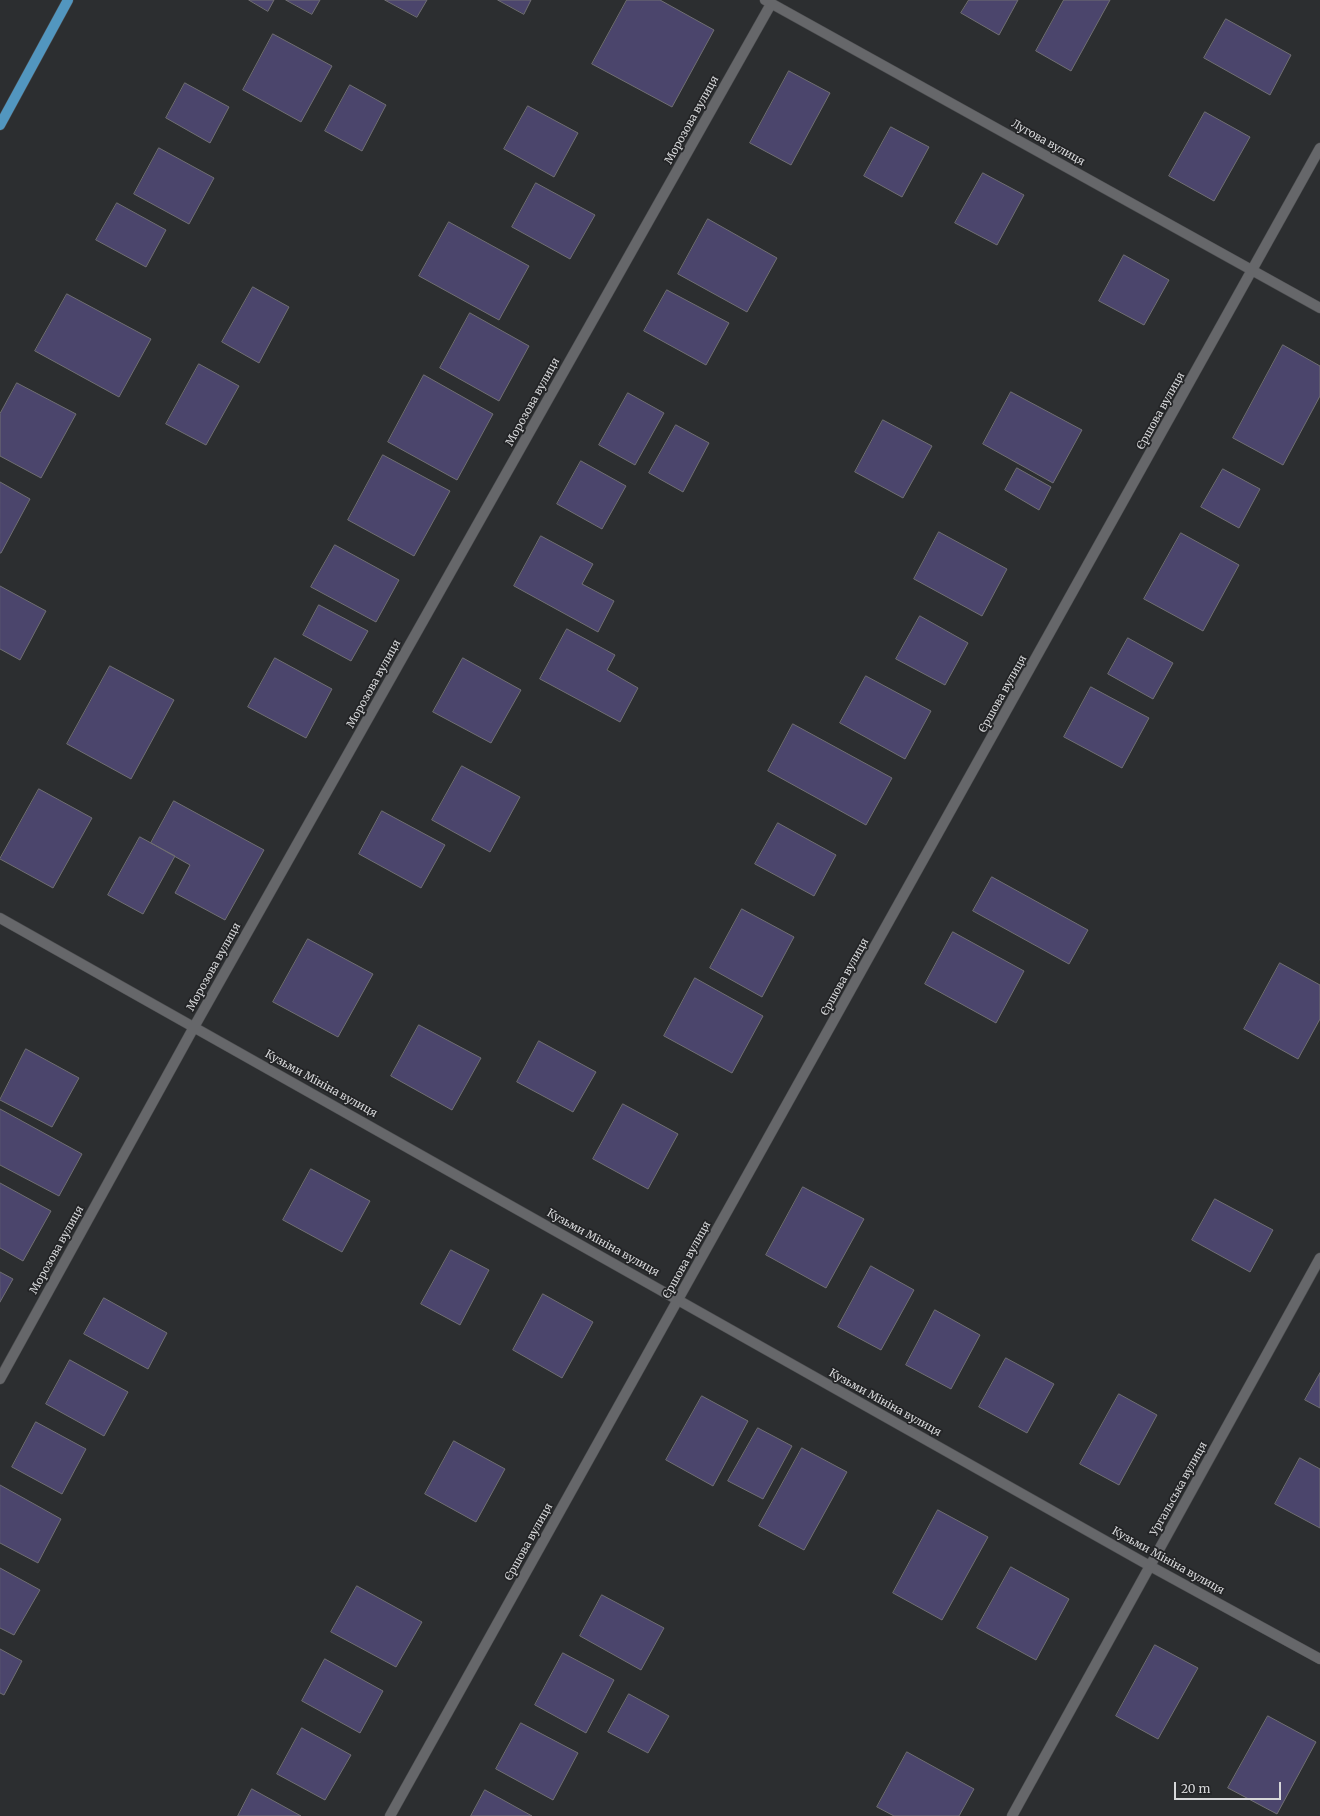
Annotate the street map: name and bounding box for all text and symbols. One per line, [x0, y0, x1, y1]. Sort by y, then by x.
street label: Морозова вулиця [662, 74, 722, 166]
street label: Лугова вулиця [1009, 117, 1087, 169]
street label: Морозова вулиця [503, 356, 563, 448]
street label: Єршова вулиця [1134, 370, 1188, 452]
street label: Морозова вулиця [344, 638, 404, 730]
street label: Єршова вулиця [976, 653, 1030, 735]
street label: Морозова вулиця [184, 921, 244, 1013]
street label: Єршова вулиця [818, 936, 872, 1018]
street label: Кузьми Мініна вулиця [263, 1048, 379, 1120]
street label: Морозова вулиця [27, 1204, 87, 1296]
street label: Кузьми Мініна вулиця [545, 1207, 661, 1279]
street label: Єршова вулиця [660, 1219, 714, 1301]
street label: Кузьми Мініна вулиця [827, 1367, 943, 1439]
street label: Ургальська вулиця [1148, 1440, 1210, 1538]
street label: Єршова вулиця [502, 1501, 556, 1583]
street label: Кузьми Мініна вулиця [1110, 1525, 1226, 1597]
scale bar [1176, 1774, 1283, 1800]
text: 20 m [1181, 1781, 1210, 1796]

